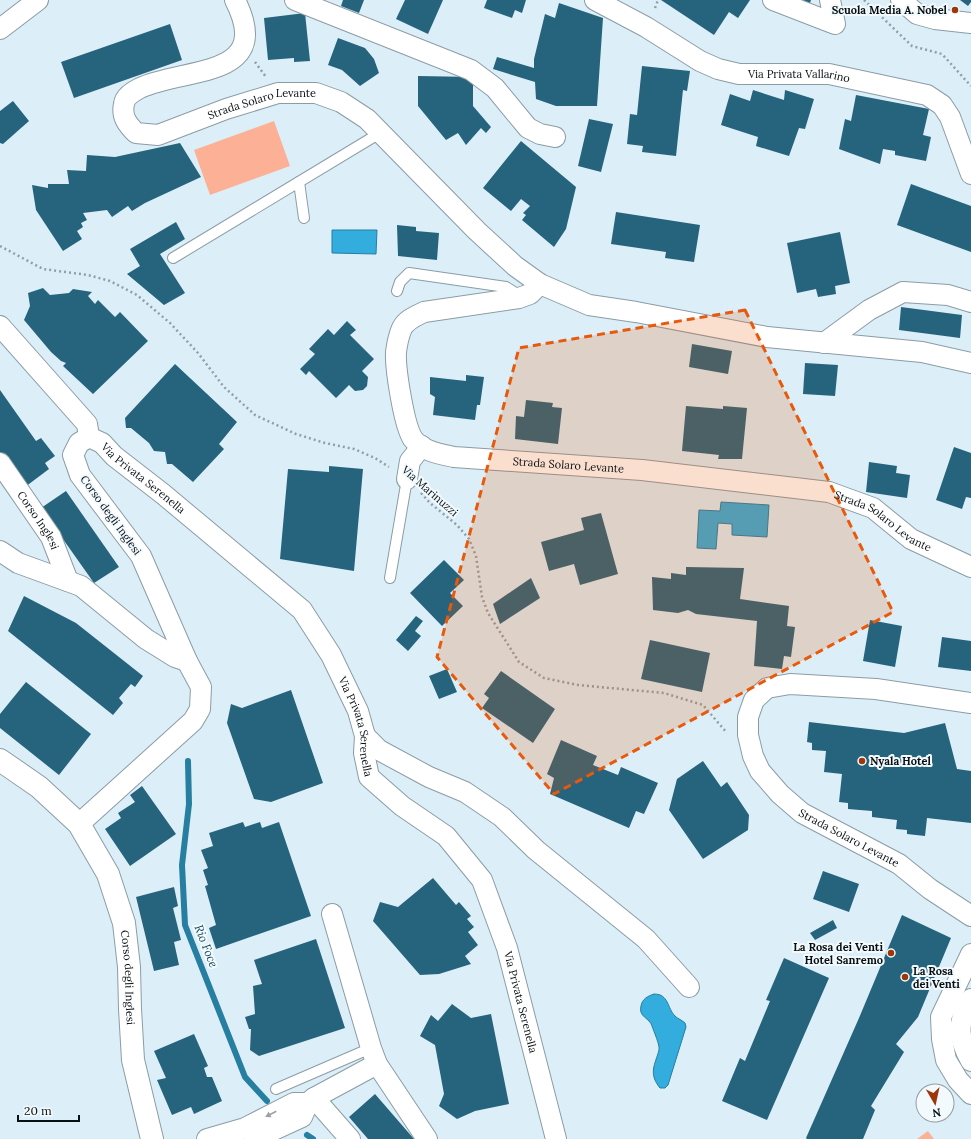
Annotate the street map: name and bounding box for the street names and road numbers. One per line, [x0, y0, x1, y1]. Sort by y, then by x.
street label: Via Privata Vallarino [747, 67, 851, 85]
street label: Strada Solaro Levante [206, 86, 316, 122]
street label: Via Privata Serenella [98, 439, 188, 517]
street label: Strada Solaro Levante [512, 454, 625, 476]
street label: Via Marinuzzi [398, 462, 461, 519]
street label: Corso degli Inglesi [77, 472, 145, 558]
street label: Corso Inglesi [14, 488, 62, 551]
street label: Strada Solaro Levante [832, 488, 934, 555]
street label: Via Privata Serenella [335, 673, 376, 778]
street label: Strada Solaro Levante [796, 806, 902, 870]
street label: Corso degli Inglesi [118, 929, 138, 1025]
street label: Via Privata Serenella [501, 949, 541, 1055]

